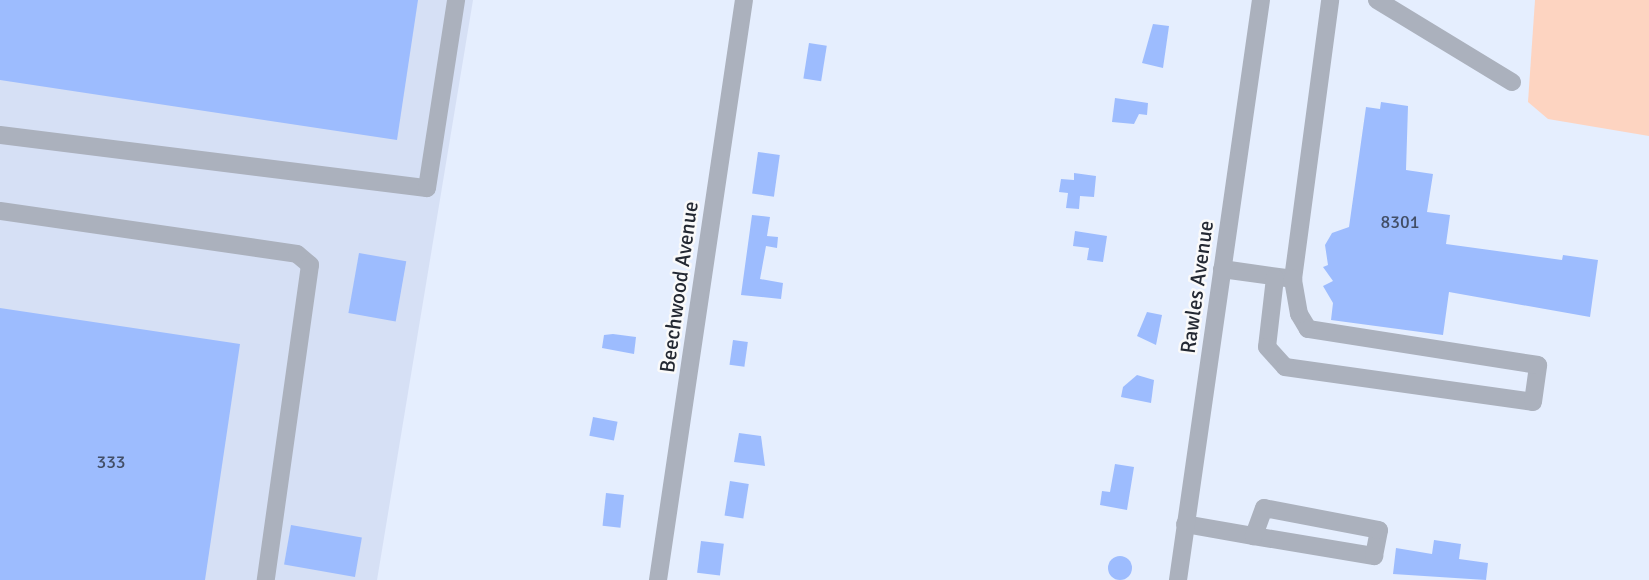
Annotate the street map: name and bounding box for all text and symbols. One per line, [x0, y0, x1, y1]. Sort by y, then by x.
street label: Beechwood Avenue [654, 200, 704, 374]
house number: 8301 [1381, 211, 1419, 233]
street label: Rawles Avenue [1175, 219, 1219, 355]
house number: 333 [96, 451, 126, 473]

